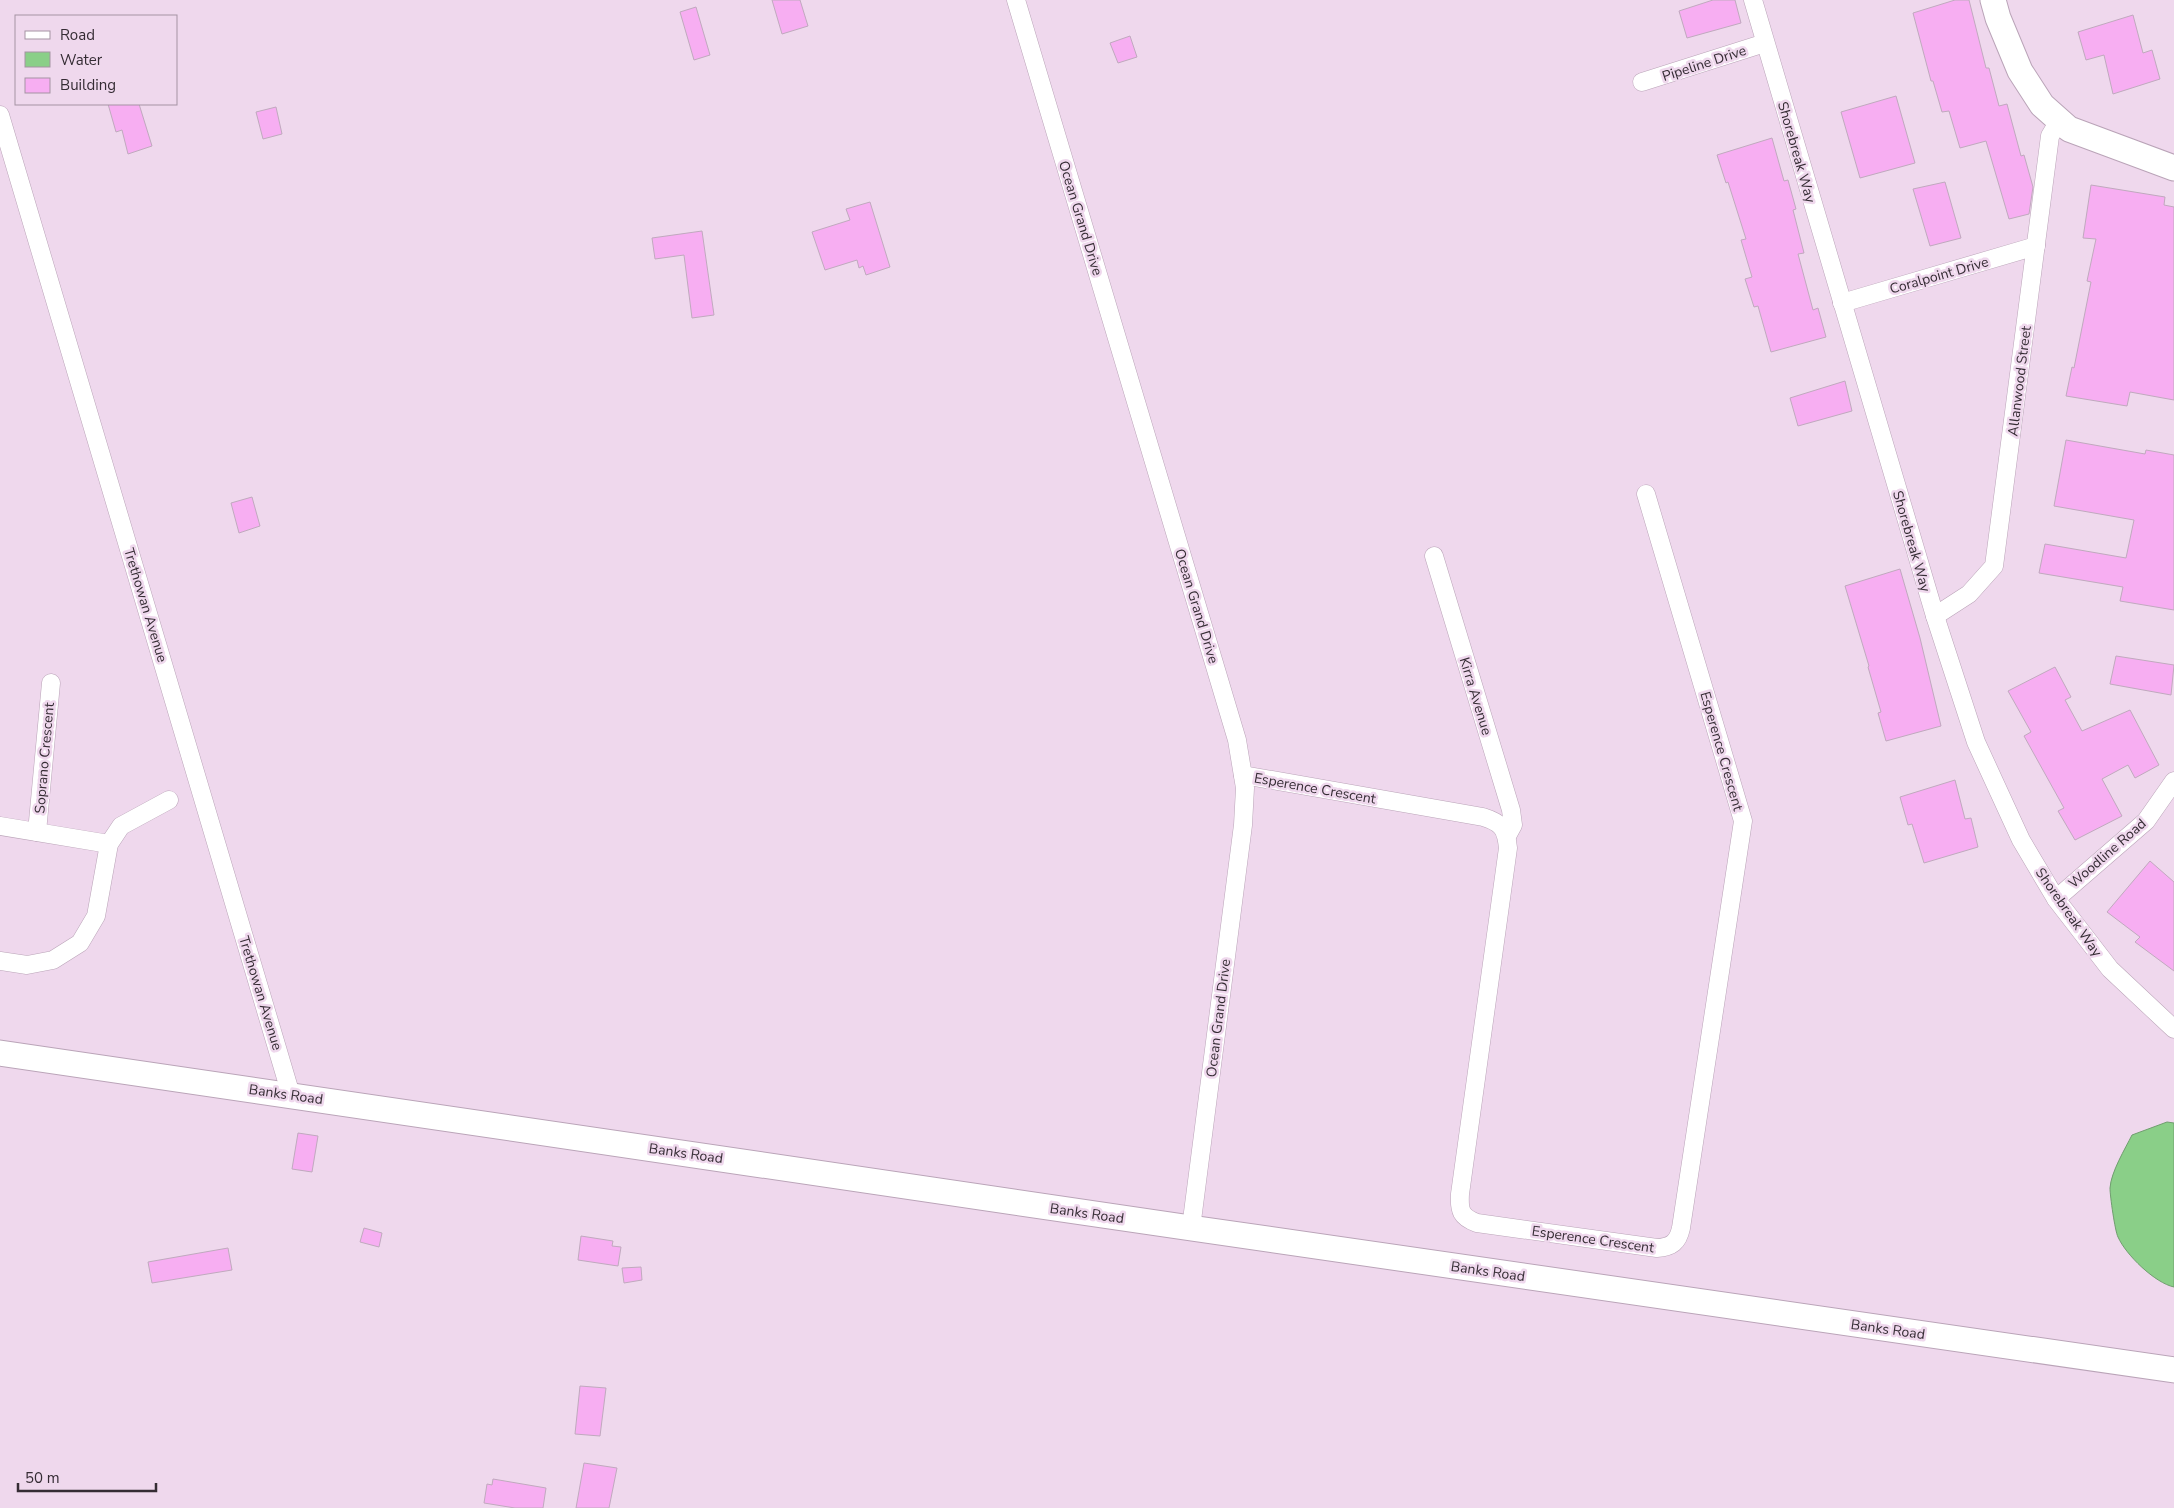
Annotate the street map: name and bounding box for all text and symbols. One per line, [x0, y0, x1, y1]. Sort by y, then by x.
legend [15, 15, 178, 105]
text: Road [60, 25, 95, 45]
street label: Pipeline Drive [1660, 41, 1749, 86]
text: Water [60, 50, 103, 70]
text: Building [60, 75, 116, 95]
street label: Shorebreak Way [1773, 99, 1820, 206]
street label: Ocean Grand Drive [1054, 158, 1107, 278]
street label: Coralpoint Drive [1887, 252, 1991, 299]
street label: Allanwood Street [2003, 325, 2036, 437]
street label: Shorebreak Way [1888, 488, 1935, 595]
street label: Trethowan Avenue [119, 546, 172, 665]
street label: Ocean Grand Drive [1170, 546, 1223, 666]
street label: Kirra Avenue [1455, 655, 1496, 737]
street label: Esperence Crescent [1695, 689, 1748, 813]
street label: Soprano Crescent [30, 702, 59, 814]
street label: Esperence Crescent [1253, 768, 1377, 809]
street label: Woodline Road [2064, 814, 2150, 892]
street label: Shorebreak Way [2031, 864, 2107, 961]
street label: Trethowan Avenue [234, 934, 287, 1053]
street label: Ocean Grand Drive [1202, 958, 1235, 1078]
street label: Banks Road [248, 1080, 324, 1109]
street label: Banks Road [648, 1139, 724, 1168]
street label: Banks Road [1049, 1199, 1125, 1228]
street label: Esperence Crescent [1531, 1222, 1655, 1257]
street label: Banks Road [1450, 1257, 1526, 1286]
street label: Banks Road [1850, 1315, 1926, 1344]
scale bar [18, 1460, 155, 1492]
text: 50 m [25, 1468, 60, 1488]

